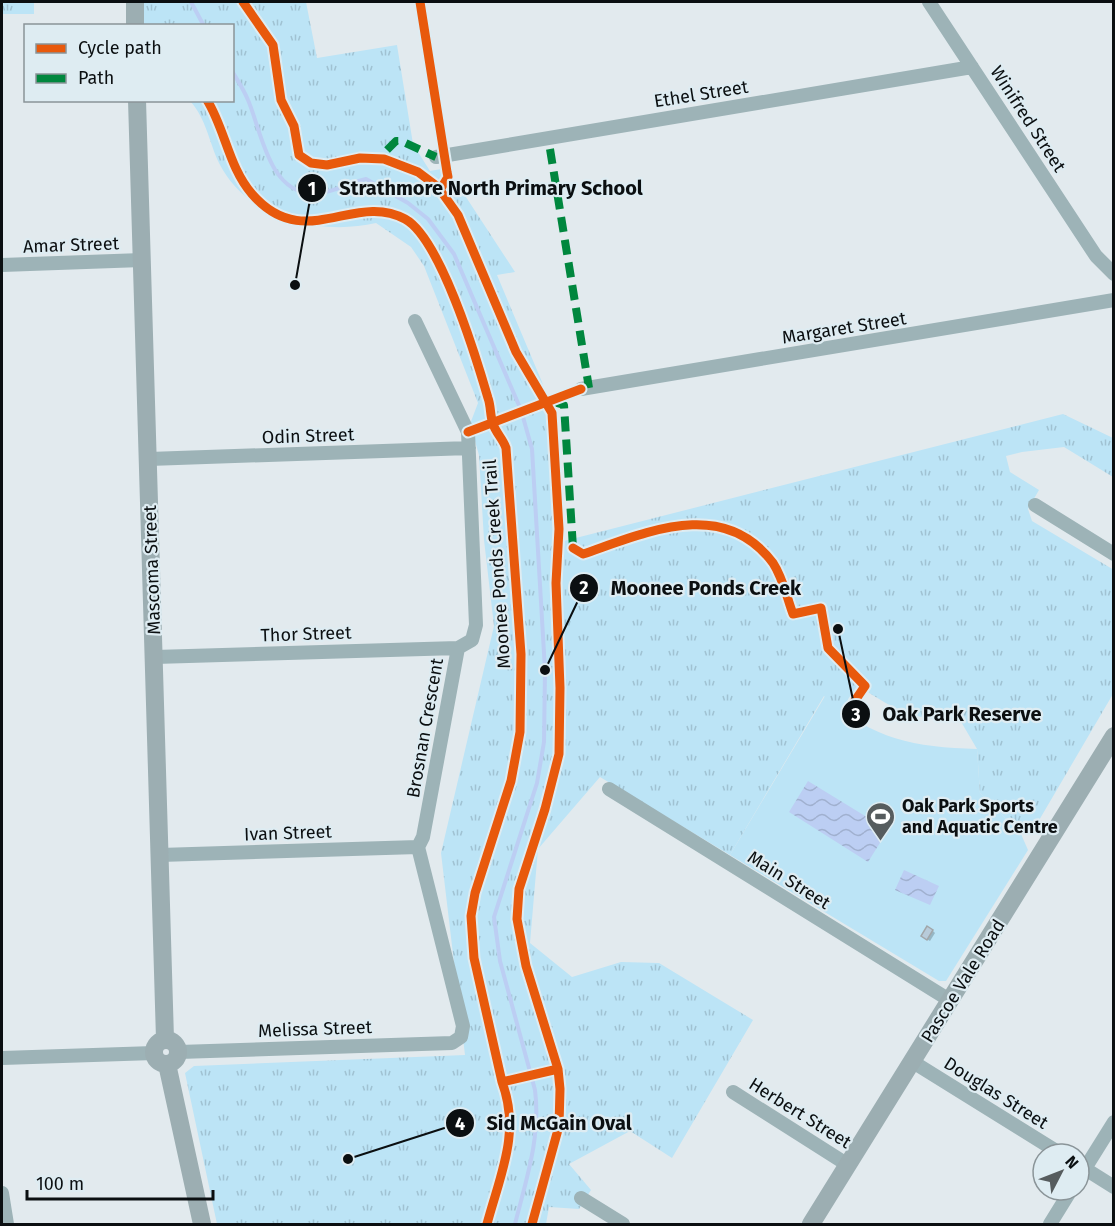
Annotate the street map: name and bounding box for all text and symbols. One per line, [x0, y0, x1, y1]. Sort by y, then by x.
legend [24, 24, 234, 102]
text: Cycle path [78, 37, 162, 59]
street label: Winifred Street [986, 62, 1071, 177]
text: Path [78, 67, 114, 89]
street label: Ethel Street [652, 76, 750, 112]
callout: Strathmore North Primary School [297, 169, 655, 207]
text: Strathmore North Primary School [339, 176, 643, 200]
text: 1 [308, 178, 316, 200]
street label: Amar Street [23, 232, 120, 258]
street label: Margaret Street [780, 307, 908, 349]
street label: Odin Street [261, 423, 355, 449]
street label: Moonee Ponds Creek Trail [479, 459, 515, 669]
street label: Mascoma Street [139, 504, 165, 635]
callout: Moonee Ponds Creek [569, 569, 813, 607]
text: Moonee Ponds Creek [611, 576, 802, 600]
text: 2 [579, 577, 589, 599]
street label: Thor Street [260, 621, 352, 647]
street label: Brosnan Crescent [402, 656, 448, 800]
callout: Oak Park Reserve [841, 695, 1054, 733]
text: Oak Park Reserve [882, 702, 1042, 726]
text: 3 [850, 704, 861, 726]
place label: Oak Park Sports and Aquatic Centre [902, 795, 1058, 838]
sports icon: Oak Park Sports and Aquatic Centre [865, 800, 897, 842]
street label: Ivan Street [244, 820, 333, 846]
street label: Main Street [744, 846, 835, 914]
street label: Pascoe Vale Road [916, 915, 1010, 1047]
street label: Melissa Street [258, 1016, 373, 1042]
street label: Douglas Street [940, 1052, 1053, 1134]
street label: Herbert Street [745, 1073, 856, 1153]
callout: Sid McGain Oval [445, 1104, 644, 1142]
text: Sid McGain Oval [486, 1111, 632, 1135]
text: 4 [455, 1113, 465, 1135]
north arrow [1031, 1142, 1091, 1202]
text: N [1061, 1152, 1082, 1173]
scale bar [27, 1163, 213, 1201]
text: 100 m [36, 1173, 84, 1195]

